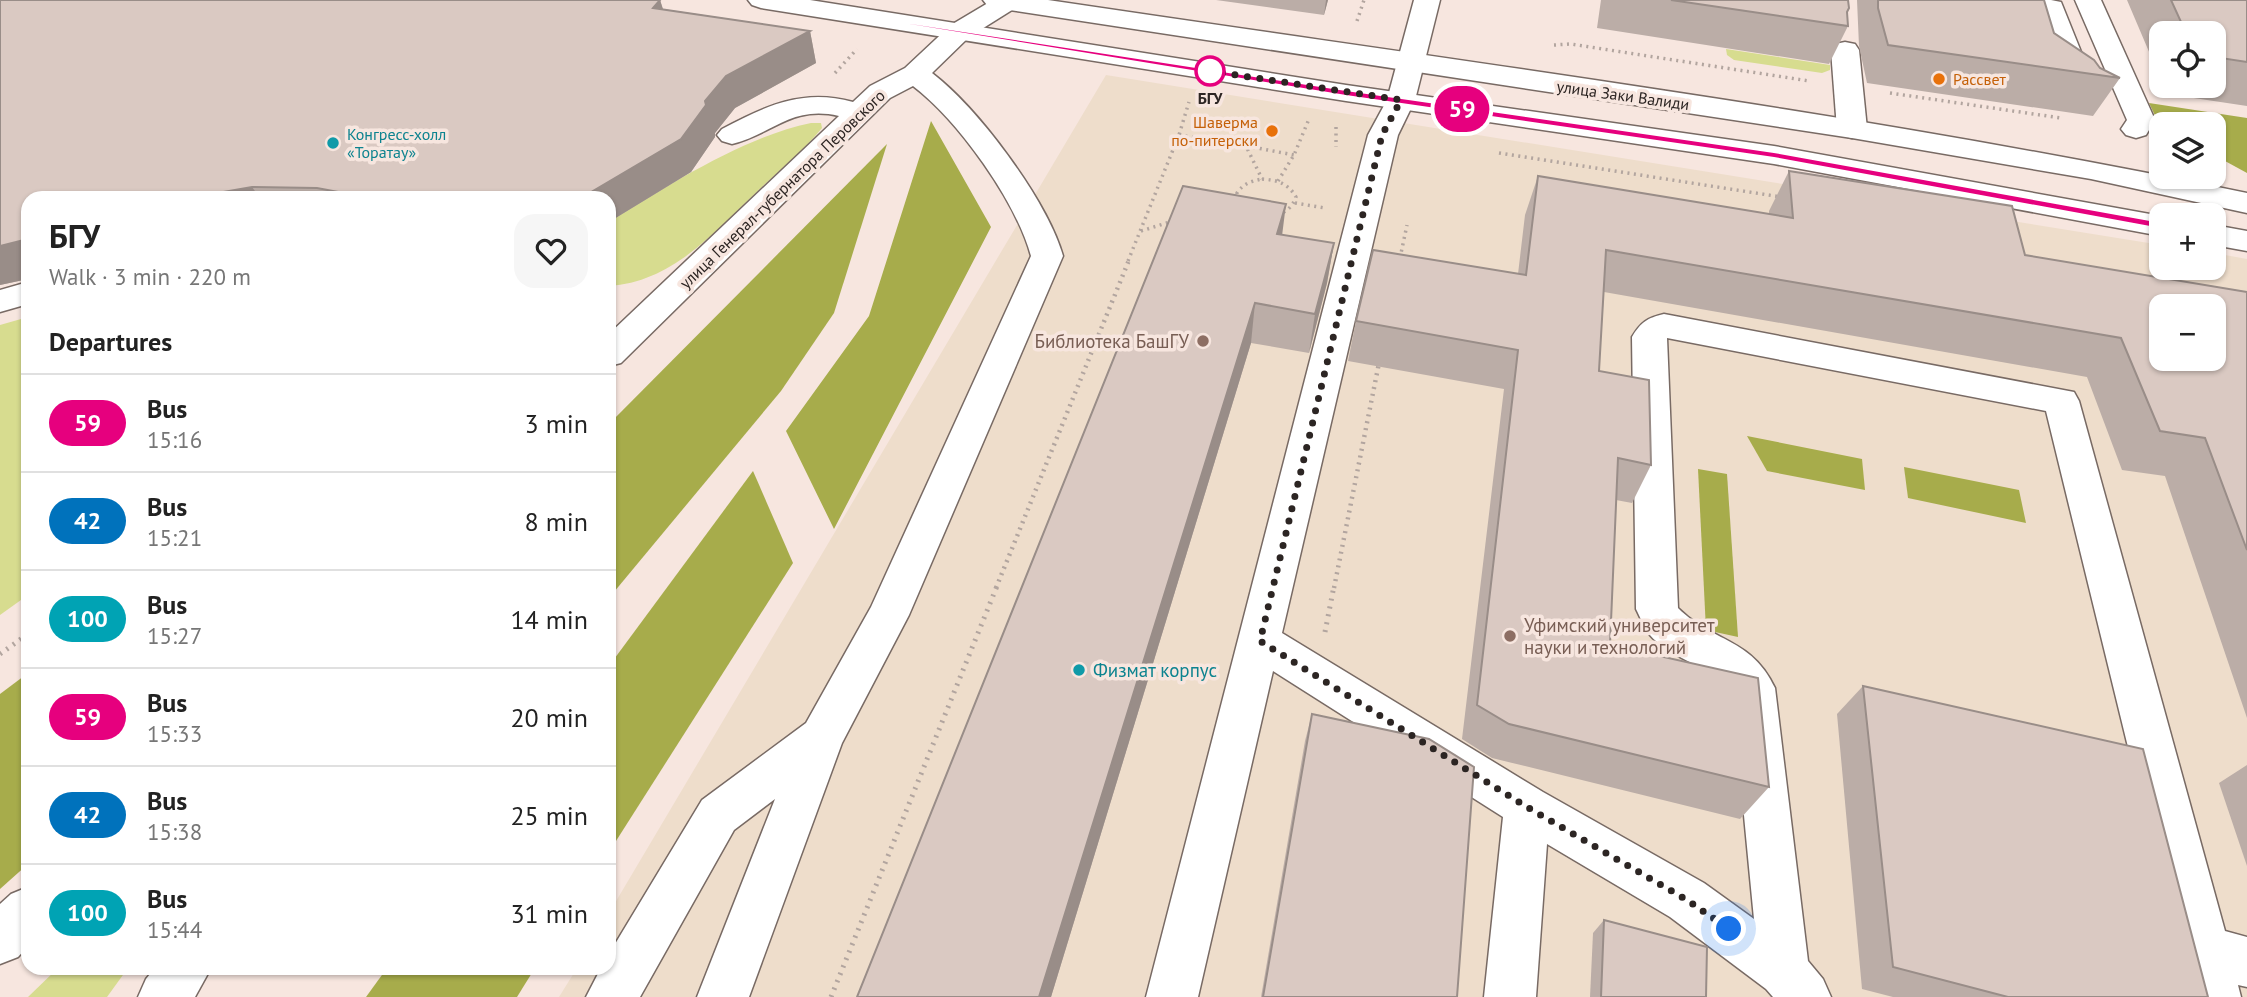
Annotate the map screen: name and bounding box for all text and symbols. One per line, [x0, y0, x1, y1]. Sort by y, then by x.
map controls [2149, 21, 2226, 371]
button: locate [2149, 21, 2226, 98]
marker: БГУ [1195, 56, 1225, 86]
place label: Рассвет [1953, 69, 2007, 89]
marker: Рассвет [1931, 71, 1947, 87]
street label: улица Заки Валиди [1555, 76, 1691, 114]
street label: улица Генерал-губернатора Перовского [675, 85, 889, 293]
line badge: 59 [1430, 86, 1494, 132]
place label: БГУ [1198, 88, 1223, 108]
text: 59 [1448, 93, 1476, 124]
place label: Шаверма по-питерски [1171, 112, 1258, 150]
button: layers [2149, 112, 2226, 189]
marker: Шаверма по-питерски [1264, 123, 1280, 139]
place label: Конгресс-холл «Торатау» [347, 124, 446, 162]
marker: Конгресс-холл «Торатау» [325, 135, 341, 151]
button: + [2149, 203, 2226, 280]
text: БГУ [49, 214, 100, 257]
button: heart [514, 214, 588, 288]
text: Walk · 3 min · 220 m [49, 262, 251, 291]
button: − [2149, 294, 2226, 371]
text: Departures [49, 325, 172, 358]
place label: Библиотека БашГУ [1034, 329, 1189, 353]
marker: Библиотека БашГУ [1195, 333, 1211, 349]
text: Bus [147, 392, 187, 425]
text: 59 [74, 407, 101, 438]
text: 3 min [525, 407, 588, 440]
text: 15:16 [147, 425, 202, 454]
text: Bus [147, 490, 187, 523]
text: 42 [74, 505, 101, 536]
text: 8 min [525, 505, 588, 538]
text: 15:21 [147, 523, 202, 552]
text: Bus [147, 588, 187, 621]
text: 100 [67, 603, 108, 634]
text: 14 min [510, 603, 588, 636]
place label: Уфимский университет науки и технологий [1524, 613, 1715, 659]
text: 15:27 [147, 621, 202, 650]
marker: Уфимский университет науки и технологий [1502, 628, 1518, 644]
place label: Физмат корпус [1093, 658, 1217, 682]
marker: Физмат корпус [1071, 662, 1087, 678]
text: Bus [147, 686, 187, 719]
text: 59 [74, 701, 101, 732]
text: 20 min [510, 701, 588, 734]
text: 15:33 [147, 719, 202, 748]
text: Bus [147, 784, 187, 817]
text: 42 [74, 799, 101, 830]
text: 25 min [510, 799, 588, 832]
text: 15:38 [147, 817, 202, 846]
text: Bus [147, 882, 187, 915]
text: 100 [67, 897, 108, 928]
text: 31 min [510, 897, 588, 930]
your location [1711, 911, 1746, 946]
text: 15:44 [147, 915, 202, 944]

